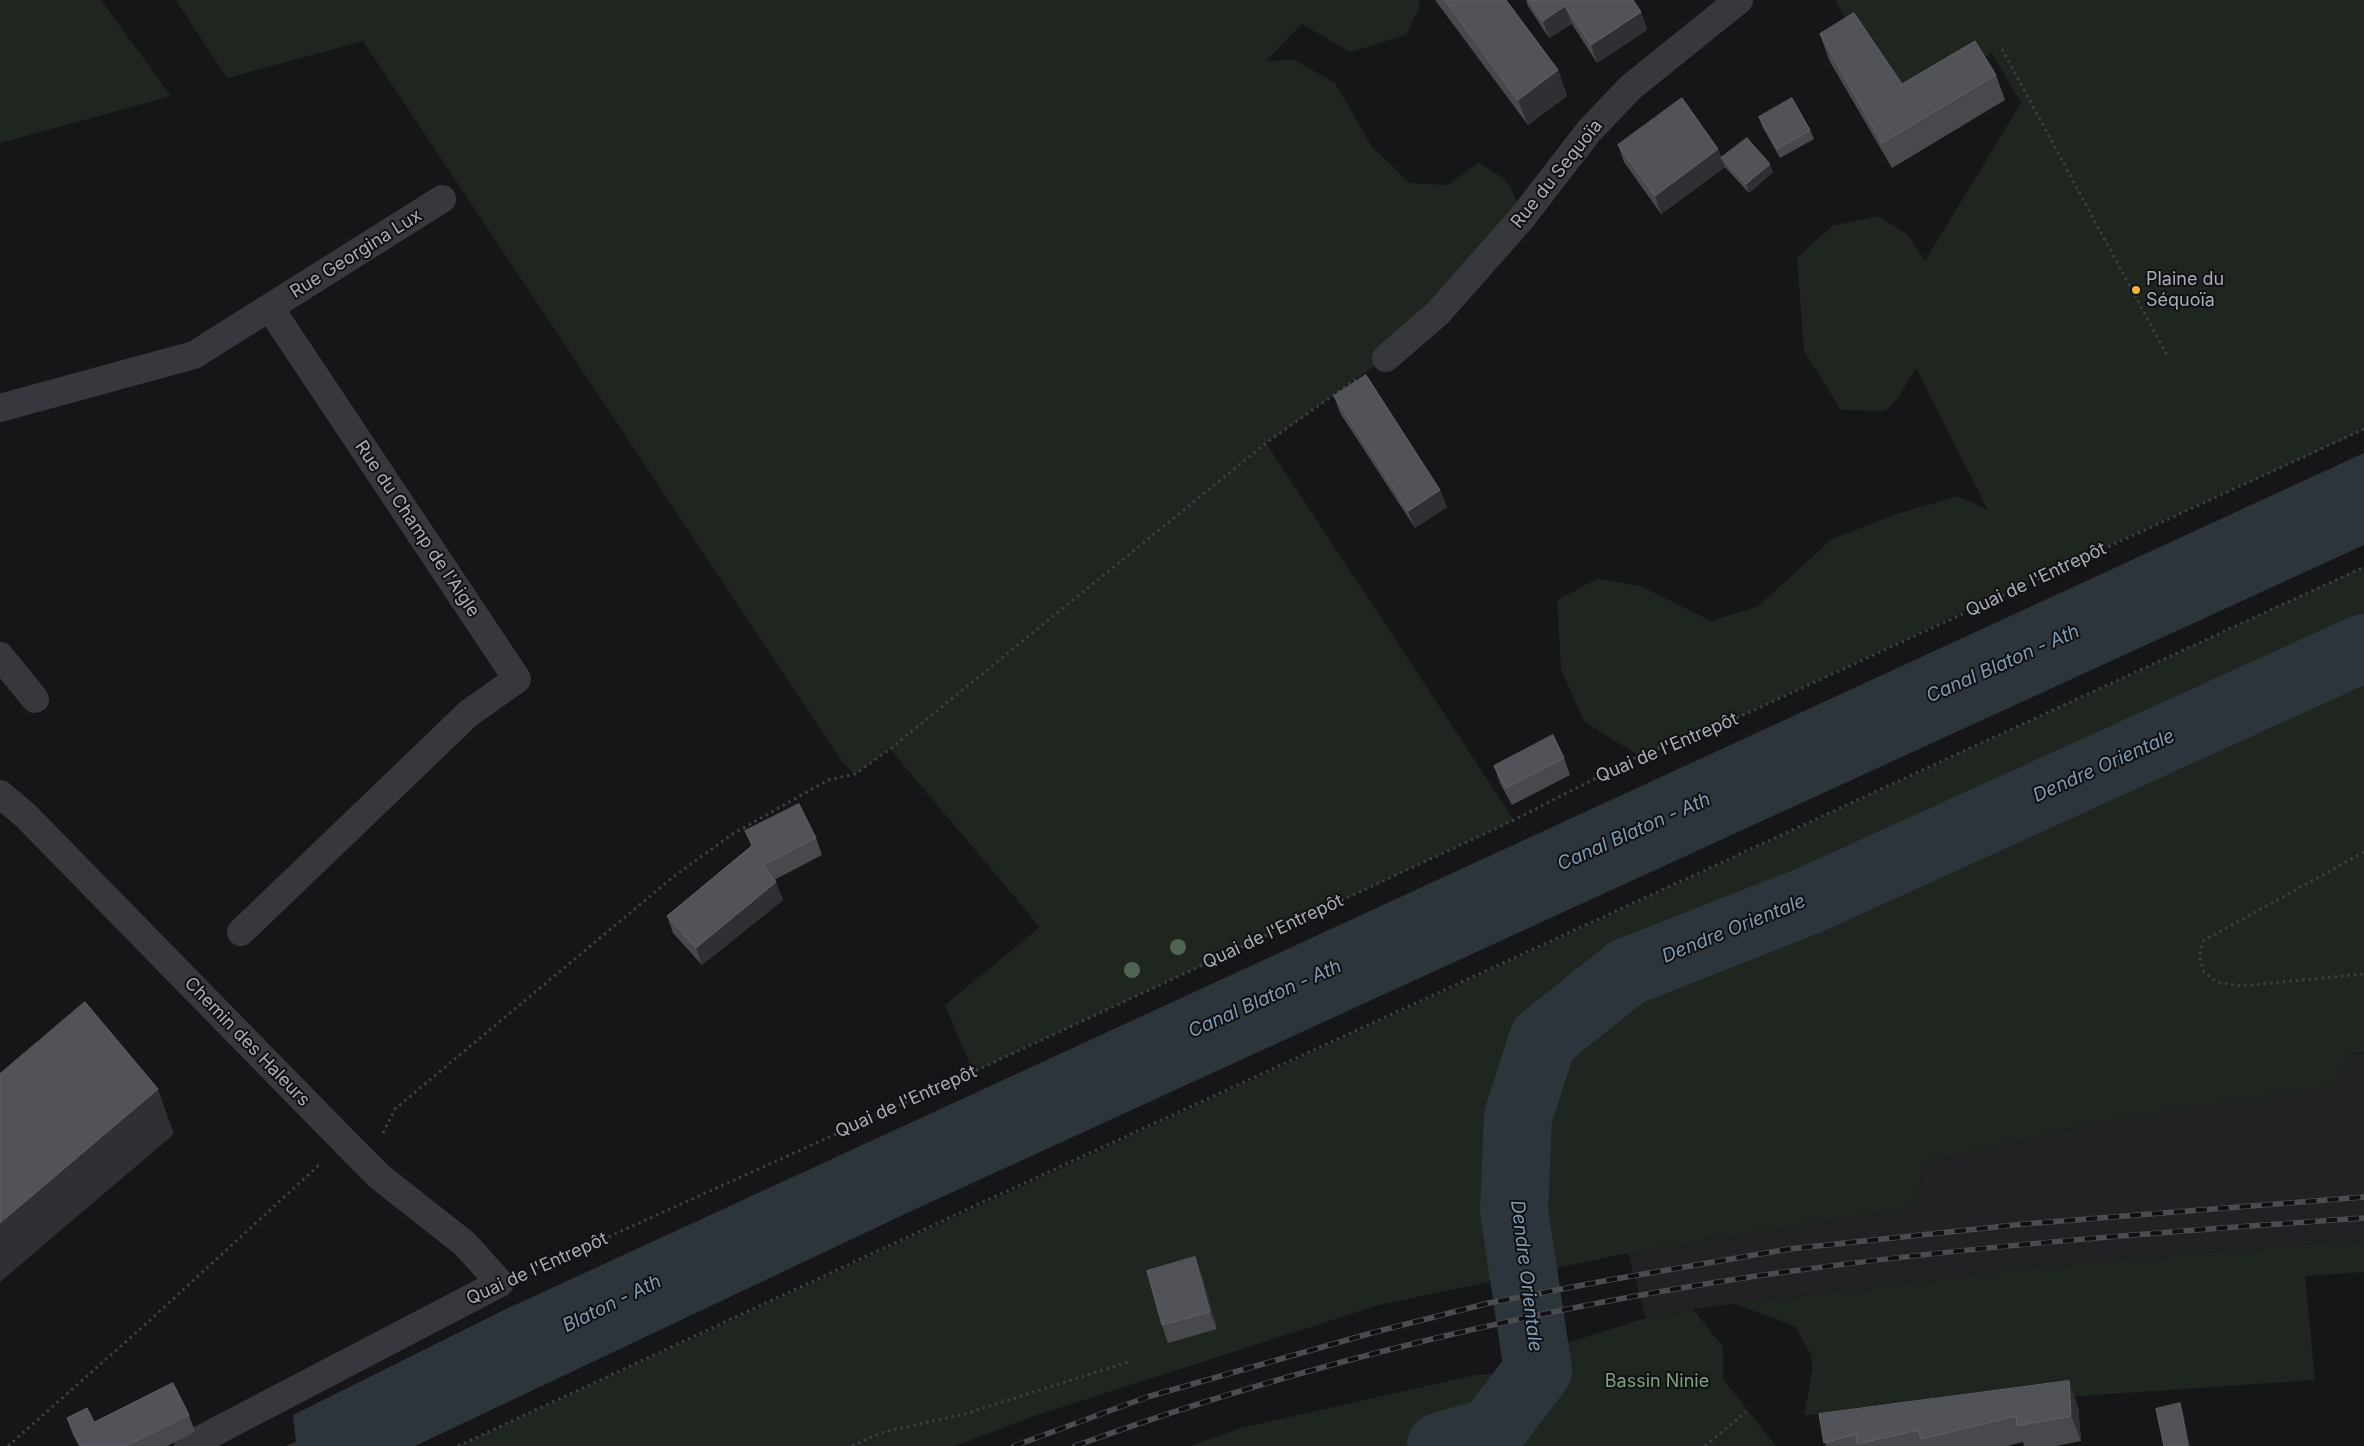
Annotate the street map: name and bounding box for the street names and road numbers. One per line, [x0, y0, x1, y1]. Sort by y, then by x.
street label: Rue du Sequoïa [1507, 115, 1607, 233]
street label: Rue Georgina Lux [286, 205, 426, 303]
street label: Rue du Champ de l'Aigle [350, 437, 484, 621]
street label: Quai de l'Entrepôt [1962, 538, 2110, 622]
street label: Quai de l'Entrepôt [1593, 708, 1741, 788]
street label: Quai de l'Entrepôt [1199, 890, 1347, 974]
street label: Chemin des Haleurs [180, 973, 314, 1111]
street label: Quai de l'Entrepôt [832, 1061, 980, 1143]
street label: Quai de l'Entrepôt [463, 1228, 611, 1310]

